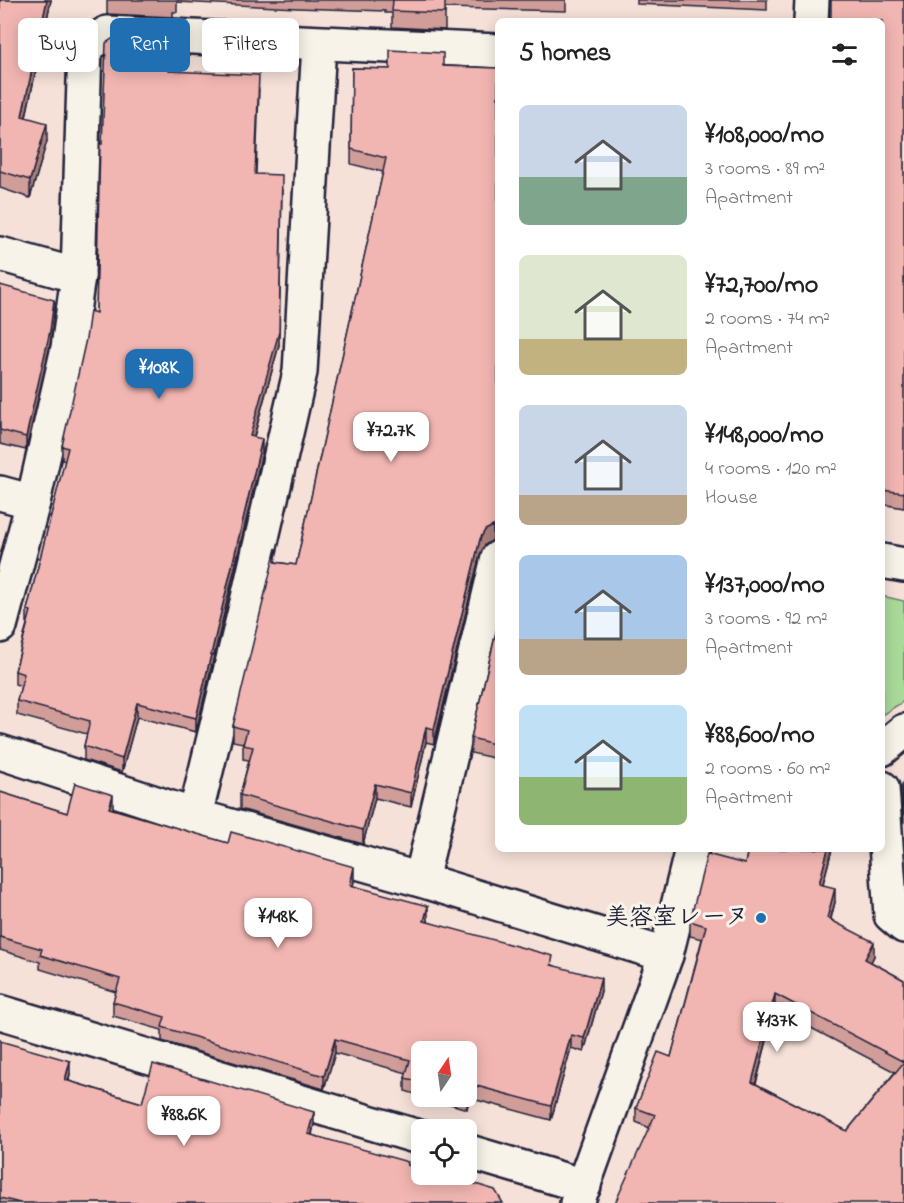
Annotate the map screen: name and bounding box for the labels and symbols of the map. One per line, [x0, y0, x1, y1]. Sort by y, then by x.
pin: ¥108K [117, 349, 201, 400]
pin: ¥72.7K [342, 412, 440, 463]
pin: ¥148K [236, 898, 320, 949]
place label: 美容室レーヌ [605, 901, 749, 936]
marker: 美容室レーヌ [754, 911, 768, 925]
pin: ¥137K [735, 1002, 819, 1053]
north arrow [411, 1041, 477, 1107]
pin: ¥88.6K [135, 1096, 233, 1147]

